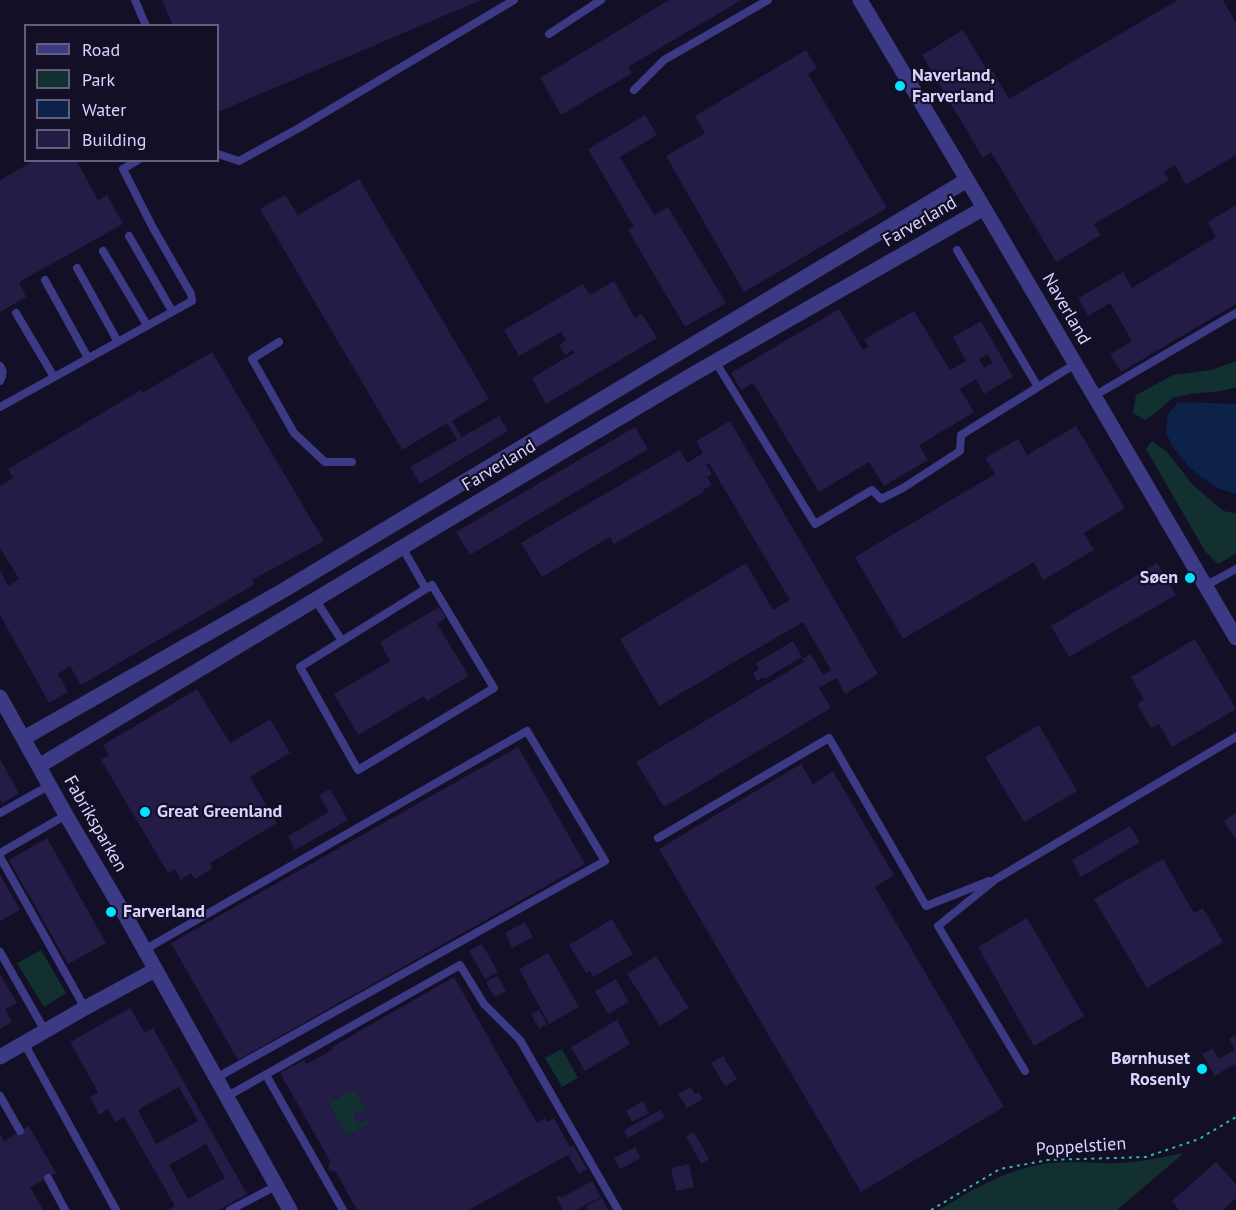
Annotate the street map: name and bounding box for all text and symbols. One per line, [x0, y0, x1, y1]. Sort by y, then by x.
legend [24, 24, 219, 162]
text: Road [82, 38, 120, 61]
place label: Naverland, Farverland [912, 65, 995, 107]
text: Park [82, 68, 115, 91]
marker: Naverland, Farverland [893, 79, 907, 93]
text: Water [82, 98, 126, 121]
text: Building [82, 128, 146, 151]
street label: Farverland [879, 192, 961, 252]
street label: Naverland [1037, 270, 1095, 348]
street label: Farverland [458, 436, 540, 496]
place label: Søen [1140, 567, 1178, 589]
marker: Søen [1183, 571, 1197, 585]
street label: Fabriksparken [59, 772, 131, 876]
place label: Great Greenland [157, 801, 282, 823]
marker: Great Greenland [138, 805, 152, 819]
place label: Farverland [123, 901, 205, 923]
marker: Farverland [104, 905, 118, 919]
place label: Børnhuset Rosenly [1111, 1048, 1190, 1090]
marker: Børnhuset Rosenly [1195, 1062, 1209, 1076]
street label: Poppelstien [1035, 1133, 1127, 1161]

